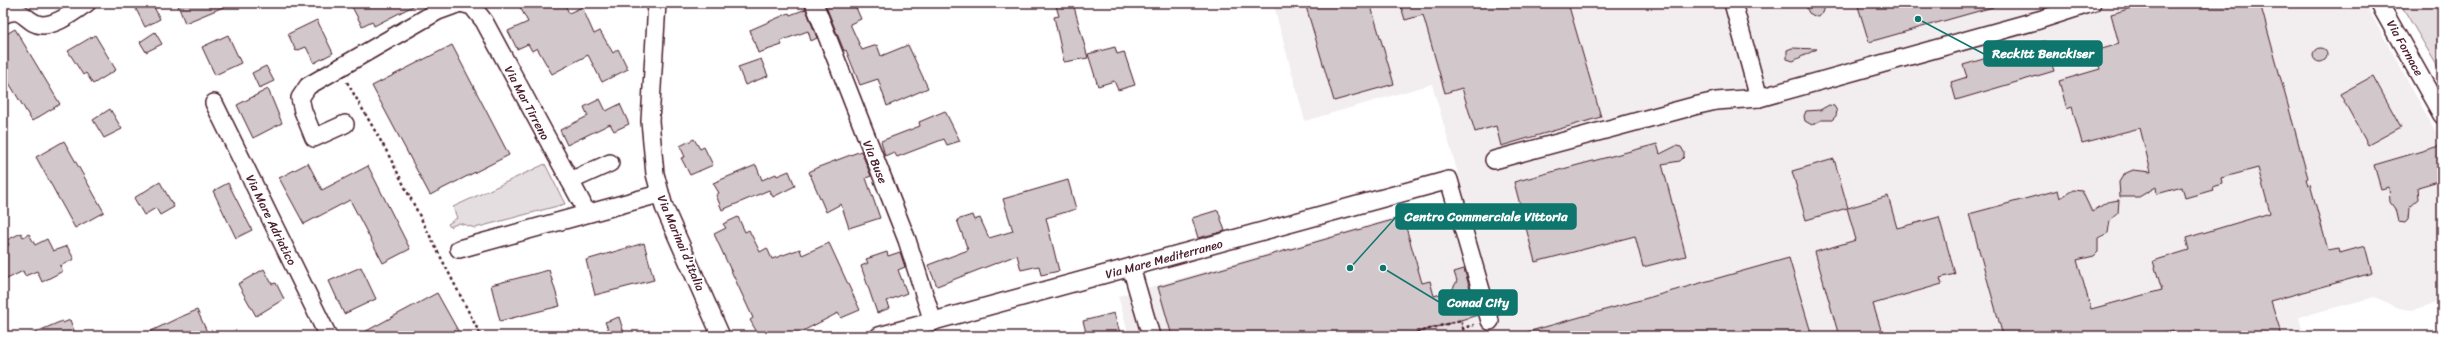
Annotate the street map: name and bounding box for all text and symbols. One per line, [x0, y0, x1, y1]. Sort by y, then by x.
street label: Via Fornace [2380, 16, 2430, 80]
callout: Reckitt Benckiser [1984, 41, 2102, 66]
text: Reckitt Benckiser [1991, 42, 2095, 65]
street label: Via Mar Tirreno [498, 62, 556, 144]
street label: Via Buse [856, 137, 894, 187]
street label: Via Mare Adriatico [239, 171, 303, 269]
street label: Via Marinai d'Italia [651, 191, 711, 295]
callout: Centro Commerciale Vittoria [1396, 204, 1576, 229]
text: Centro Commerciale Vittoria [1404, 205, 1568, 228]
street label: Via Mare Mediterraneo [1103, 233, 1225, 285]
callout: Conad City [1439, 290, 1517, 315]
text: Conad City [1446, 291, 1510, 314]

